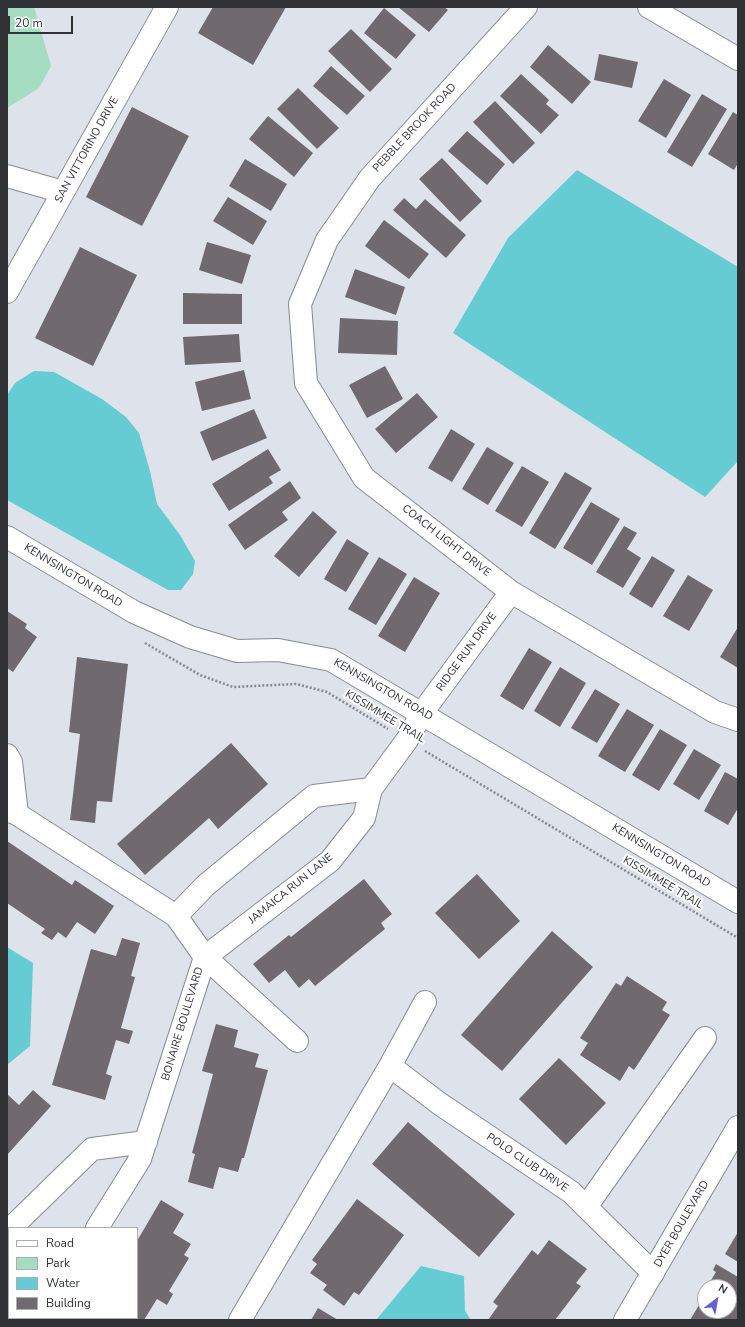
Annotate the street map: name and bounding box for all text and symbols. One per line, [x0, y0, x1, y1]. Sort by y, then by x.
scale bar [10, 8, 75, 34]
text: 20 m [15, 15, 43, 31]
street label: PEBBLE BROOK ROAD [370, 81, 460, 175]
street label: SAN VITTORINO DRIVE [52, 95, 122, 205]
street label: COACH LIGHT DRIVE [399, 502, 493, 580]
street label: KENNSINGTON ROAD [21, 541, 125, 611]
street label: RIDGE RUN DRIVE [434, 610, 500, 694]
street label: KENNSINGTON ROAD [331, 656, 435, 724]
street label: KISSIMMEE TRAIL [343, 688, 427, 746]
street label: KENNSINGTON ROAD [609, 821, 713, 891]
street label: JAMAICA RUN LANE [246, 851, 336, 927]
street label: KISSIMMEE TRAIL [621, 854, 705, 912]
street label: BONAIRE BOULEVARD [159, 966, 207, 1082]
street label: POLO CLUB DRIVE [484, 1131, 570, 1195]
street label: DYER BOULEVARD [652, 1178, 712, 1270]
legend [8, 1227, 138, 1319]
text: Road [46, 1235, 74, 1251]
text: Park [46, 1255, 70, 1271]
text: Water [46, 1275, 80, 1291]
north arrow [697, 1279, 737, 1319]
text: N [716, 1281, 730, 1298]
text: Building [46, 1295, 91, 1311]

